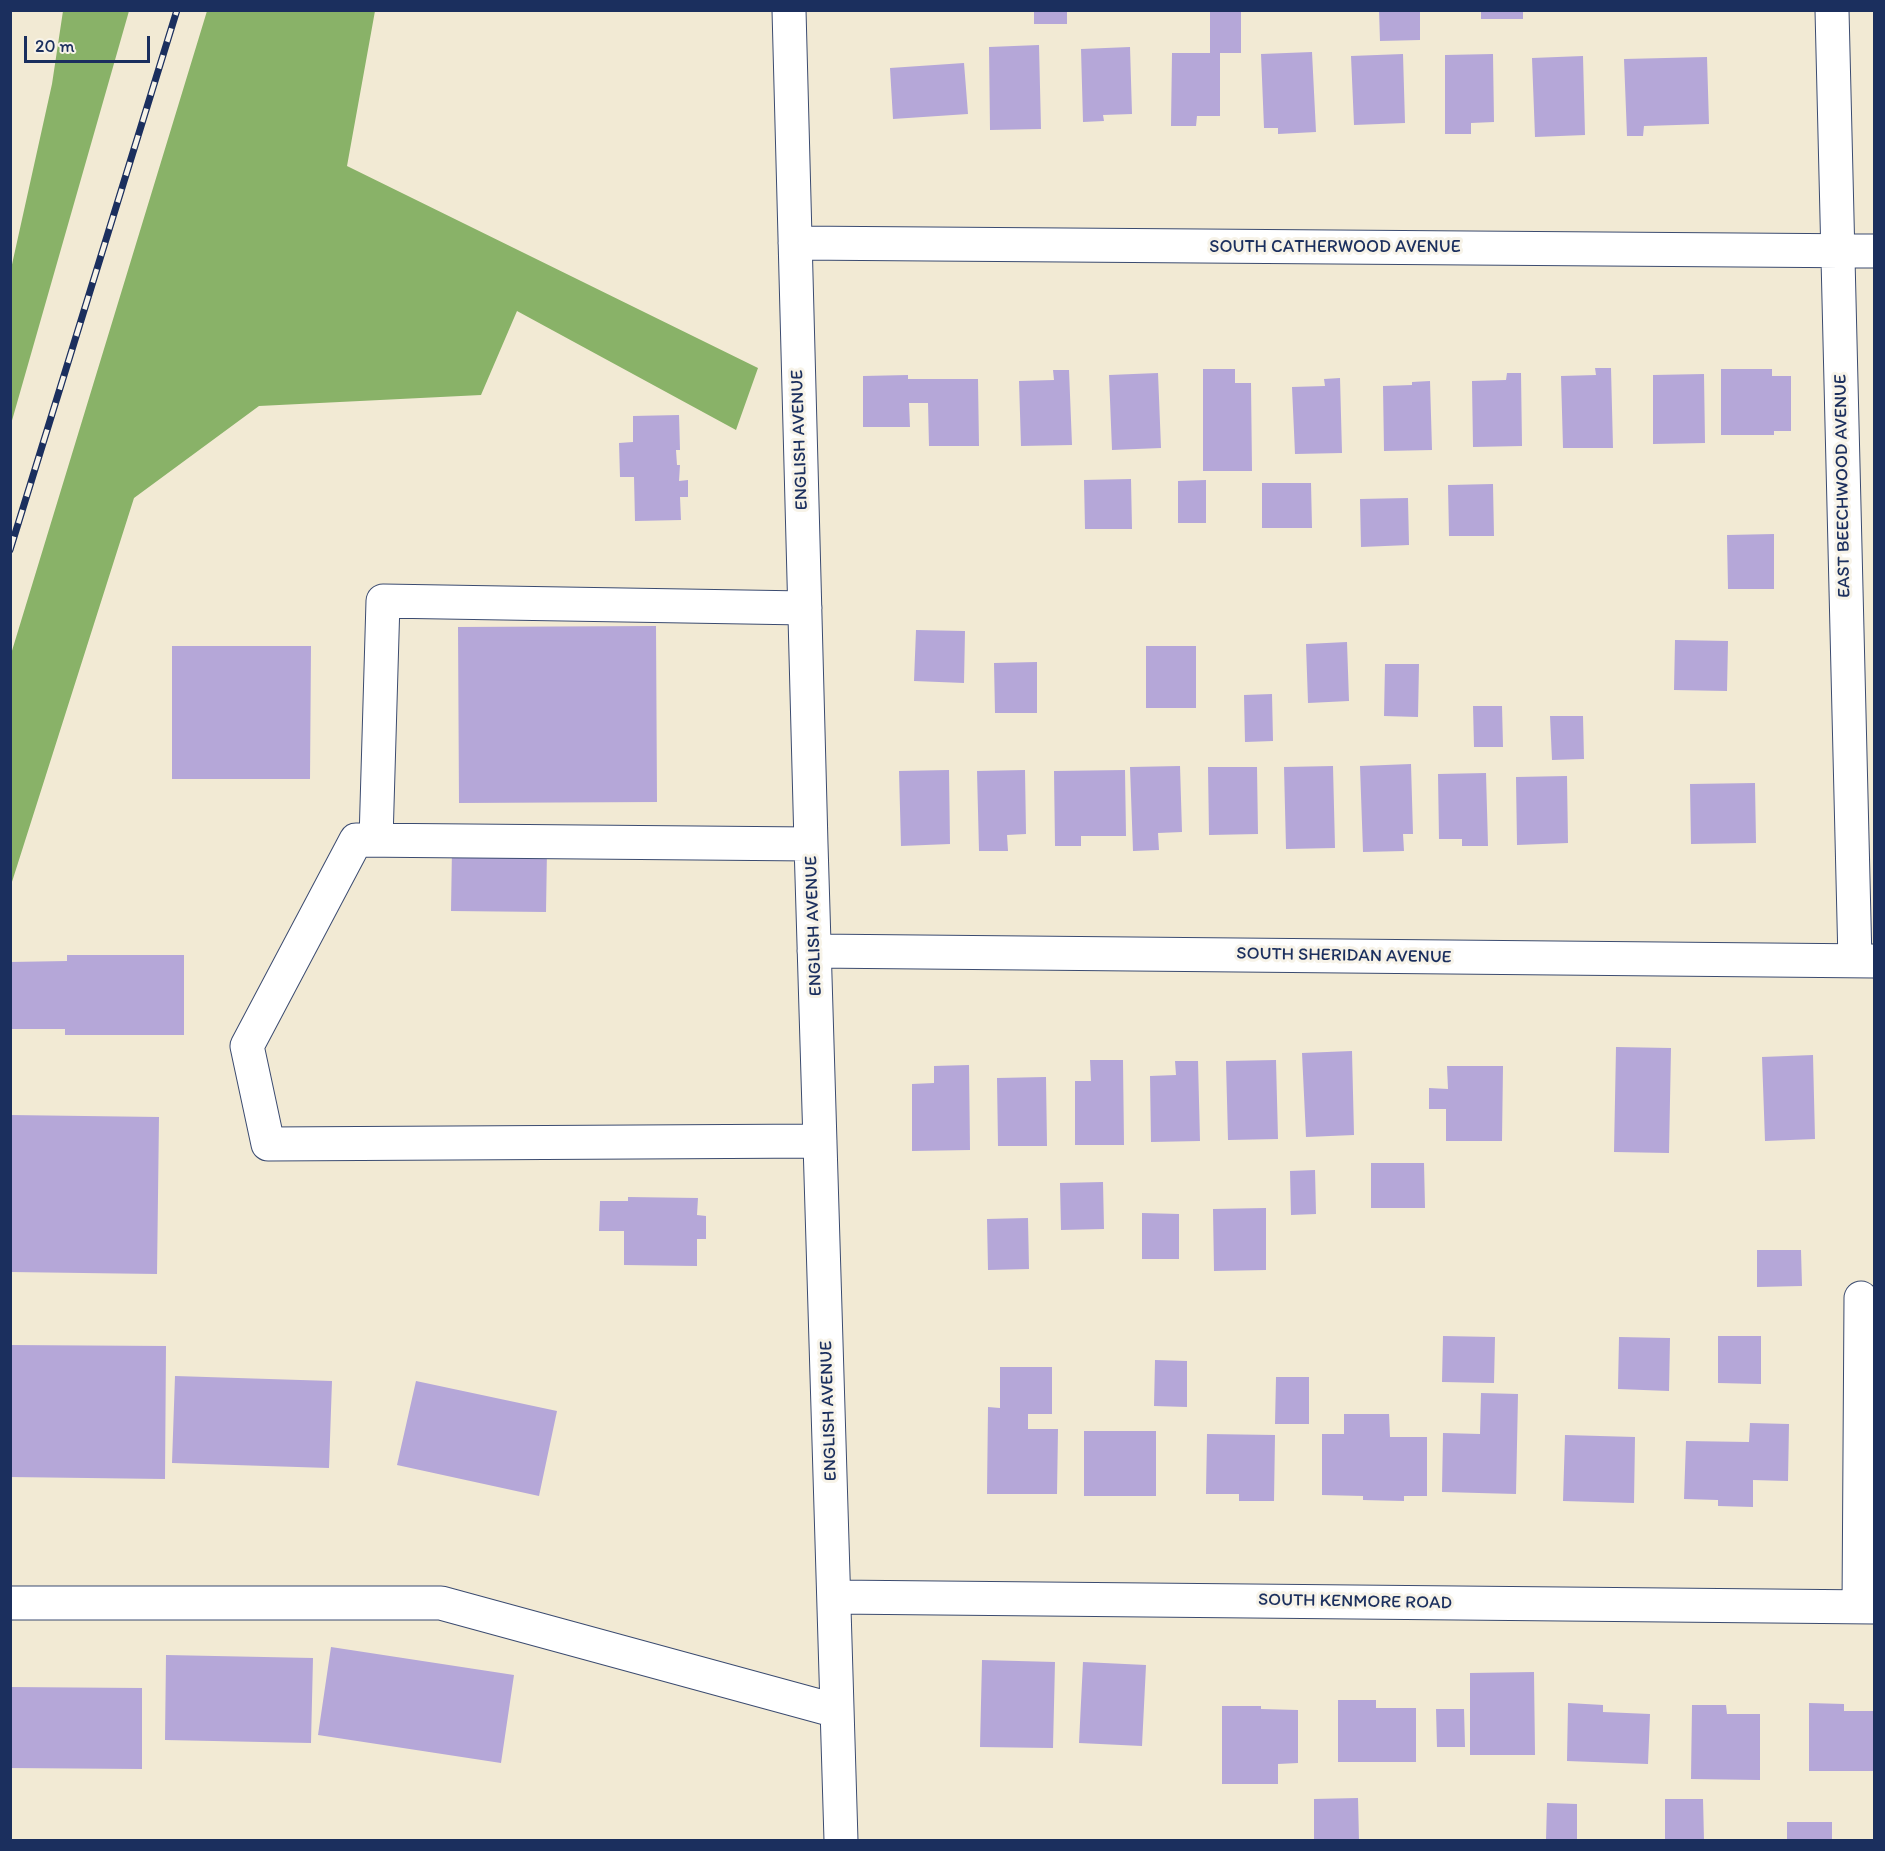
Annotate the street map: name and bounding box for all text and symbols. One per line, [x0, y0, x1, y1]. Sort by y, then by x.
scale bar [27, 24, 153, 62]
text: 20 m [35, 35, 75, 57]
street label: SOUTH CATHERWOOD AVENUE [1209, 236, 1461, 258]
street label: ENGLISH AVENUE [787, 369, 813, 511]
street label: EAST BEECHWOOD AVENUE [1830, 374, 1856, 598]
street label: ENGLISH AVENUE [801, 855, 827, 997]
street label: SOUTH SHERIDAN AVENUE [1236, 943, 1452, 969]
street label: ENGLISH AVENUE [816, 1340, 842, 1482]
street label: SOUTH KENMORE ROAD [1258, 1590, 1452, 1614]

